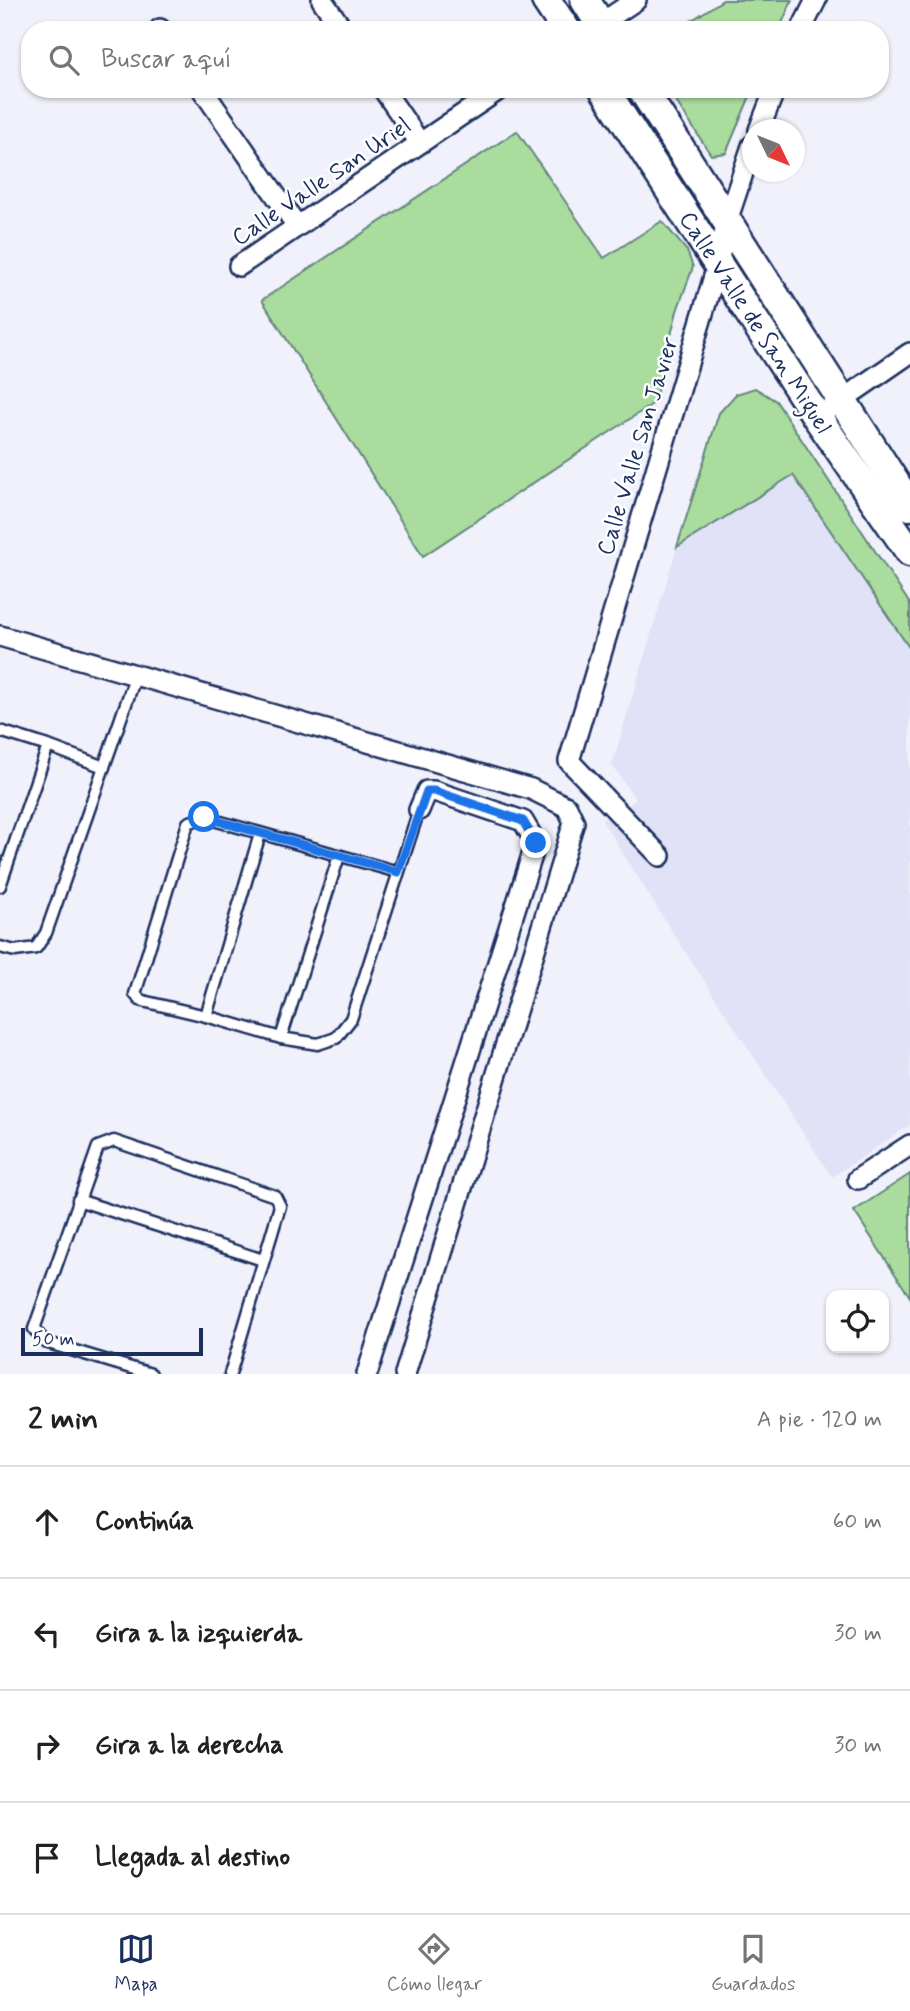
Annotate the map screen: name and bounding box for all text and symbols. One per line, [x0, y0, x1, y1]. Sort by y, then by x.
search box [21, 21, 889, 98]
icon: search [45, 41, 83, 79]
text: Buscar aquí [101, 43, 232, 77]
street label: Calle Valle San Uriel [226, 111, 418, 254]
north arrow [742, 119, 805, 182]
street label: Calle Valle de San Miguel [669, 206, 838, 442]
street label: Calle Valle San Javier [590, 333, 686, 559]
route start [188, 801, 219, 832]
route end [520, 827, 551, 858]
map controls [826, 1290, 889, 1353]
button: locate [826, 1290, 889, 1353]
scale bar [21, 1325, 203, 1357]
text: 50 m [32, 1327, 75, 1352]
text: 2 min [28, 1400, 98, 1439]
text: A pie · 120 m [757, 1405, 882, 1435]
icon: ahead [28, 1503, 66, 1541]
text: Continúa [95, 1505, 194, 1539]
text: 60 m [833, 1507, 882, 1537]
icon: left [28, 1615, 66, 1653]
text: Gira a la izquierda [95, 1617, 302, 1651]
text: 30 m [834, 1619, 882, 1649]
icon: right [28, 1727, 66, 1765]
text: Gira a la derecha [95, 1729, 284, 1763]
text: 30 m [834, 1731, 882, 1761]
icon: arrive [28, 1839, 66, 1877]
text: Llegada al destino [95, 1841, 290, 1875]
tab: Mapa [115, 1930, 158, 1997]
tab: Cómo llegar [387, 1930, 482, 1997]
tab: Guardados [711, 1930, 795, 1997]

